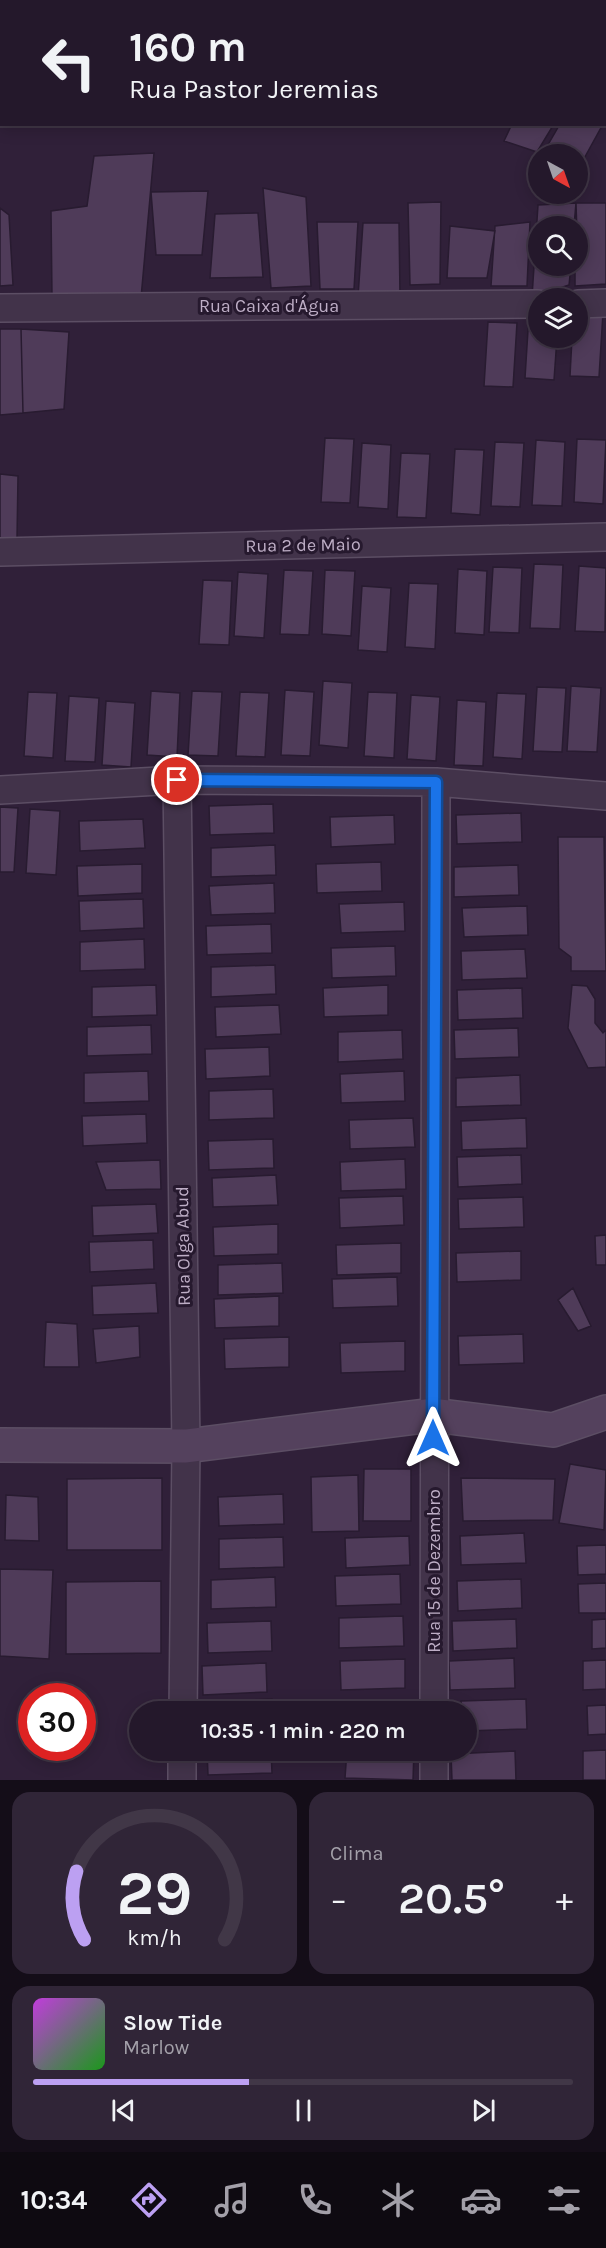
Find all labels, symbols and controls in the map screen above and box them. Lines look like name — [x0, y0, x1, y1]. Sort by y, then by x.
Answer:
text: 160 m — [129, 22, 247, 72]
icon: left — [30, 24, 108, 102]
text: Rua Pastor Jeremias — [129, 73, 379, 105]
north arrow — [528, 144, 588, 204]
map controls — [528, 144, 588, 348]
button: search — [528, 216, 588, 276]
button: layers — [528, 288, 588, 348]
street label: Rua Caixa d'Água — [199, 294, 339, 317]
street label: Rua 2 de Maio — [245, 533, 361, 557]
pin — [151, 754, 202, 805]
icon: arrive — [160, 763, 193, 796]
street label: Rua Olga Abud — [171, 1186, 195, 1306]
position arrow — [401, 1406, 465, 1470]
street label: Rua 15 de Dezembro — [423, 1489, 445, 1653]
speed limit sign: 30 — [18, 1683, 96, 1761]
text: 10:35 · 1 min · 220 m — [200, 1718, 406, 1744]
text: Clima — [330, 1842, 384, 1865]
text: 29 — [117, 1857, 192, 1930]
text: 20.5° — [398, 1872, 505, 1924]
text: − — [330, 1880, 347, 1918]
text: + — [556, 1880, 573, 1918]
text: km/h — [127, 1925, 182, 1950]
text: Slow Tide — [123, 2010, 223, 2036]
text: Marlow — [123, 2036, 189, 2059]
icon: previous — [107, 2094, 140, 2127]
icon: pause — [287, 2094, 320, 2127]
icon: next — [467, 2094, 500, 2127]
icon: directions — [128, 2179, 170, 2221]
icon: music — [211, 2179, 253, 2221]
icon: phone — [294, 2179, 336, 2221]
icon: climate — [377, 2179, 419, 2221]
icon: car — [460, 2179, 502, 2221]
icon: filters — [543, 2179, 585, 2221]
text: 10:34 — [21, 2184, 87, 2216]

